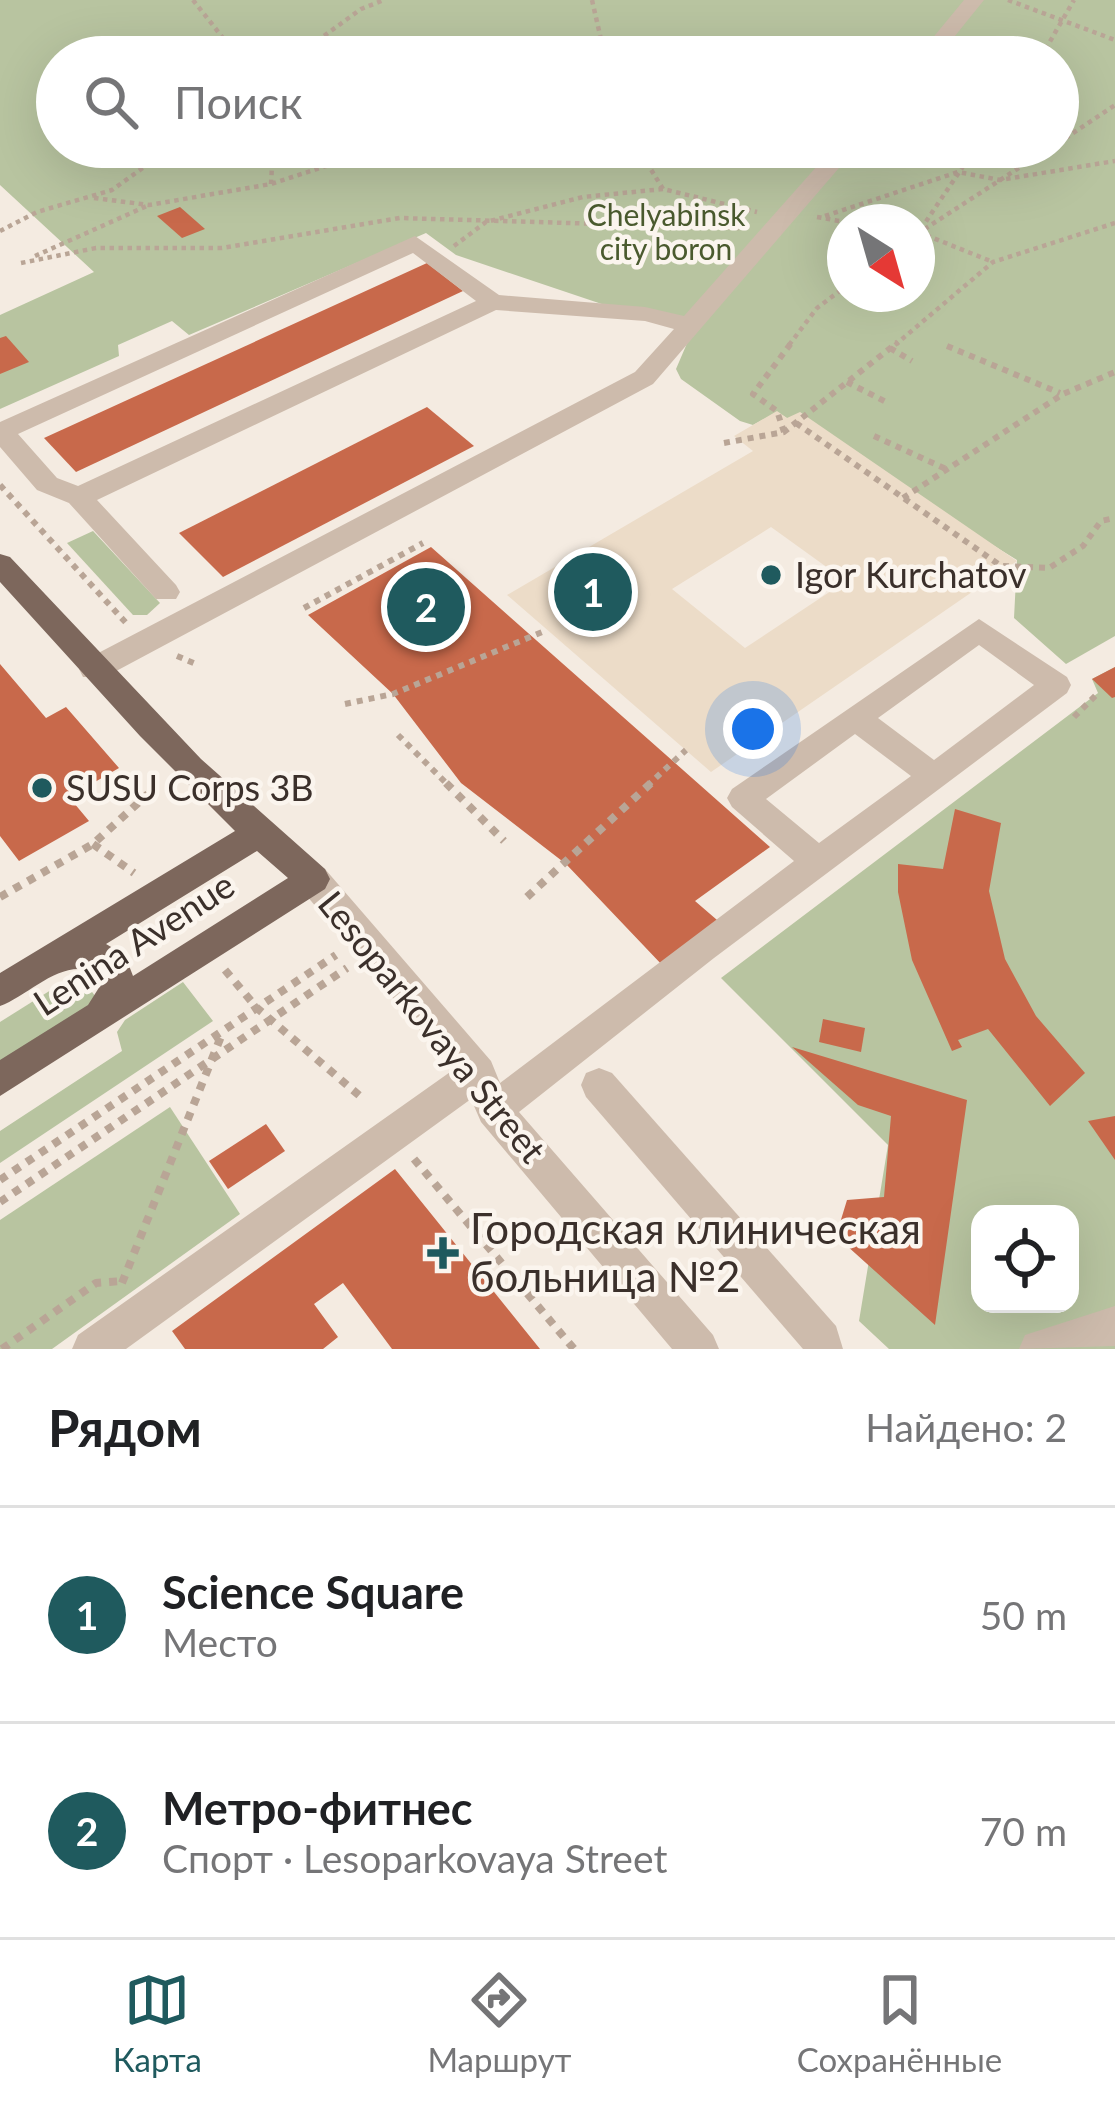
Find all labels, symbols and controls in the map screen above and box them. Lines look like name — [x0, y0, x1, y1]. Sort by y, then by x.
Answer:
search box — [36, 36, 1079, 168]
icon: search — [78, 69, 144, 135]
text: Поиск — [174, 75, 303, 129]
park label: Chelyabinsk city boron — [587, 196, 746, 266]
north arrow — [827, 204, 935, 312]
pin: 1 — [554, 547, 632, 637]
place label: Igor Kurchatov — [795, 552, 1027, 596]
pin: 2 — [387, 562, 465, 652]
marker: Igor Kurchatov — [758, 562, 784, 588]
your location — [723, 699, 783, 759]
place label: SUSU Corps 3B — [66, 765, 314, 809]
marker: SUSU Corps 3B — [29, 775, 55, 801]
street label: Lenina Avenue — [25, 862, 242, 1024]
street label: Lesoparkovaya Street — [310, 882, 556, 1171]
place label: Городская клиническая больница №2 — [470, 1203, 921, 1301]
map controls — [971, 1205, 1079, 1313]
button: locate — [971, 1205, 1079, 1313]
marker: Городская клиническая больница №2 — [427, 1237, 459, 1269]
text: Рядом — [48, 1397, 202, 1458]
text: Найдено: 2 — [865, 1404, 1067, 1450]
text: Science Square — [162, 1565, 464, 1619]
text: 1 — [76, 1592, 98, 1638]
text: 50 m — [980, 1592, 1067, 1638]
text: Место — [162, 1619, 278, 1665]
text: Метро-фитнес — [162, 1781, 473, 1835]
text: 2 — [76, 1808, 98, 1854]
text: 70 m — [980, 1808, 1067, 1854]
text: Спорт · Lesoparkovaya Street — [162, 1835, 667, 1881]
tab: Карта — [113, 1967, 202, 2079]
tab: Маршрут — [427, 1967, 571, 2079]
tab: Сохранённые — [797, 1967, 1002, 2079]

